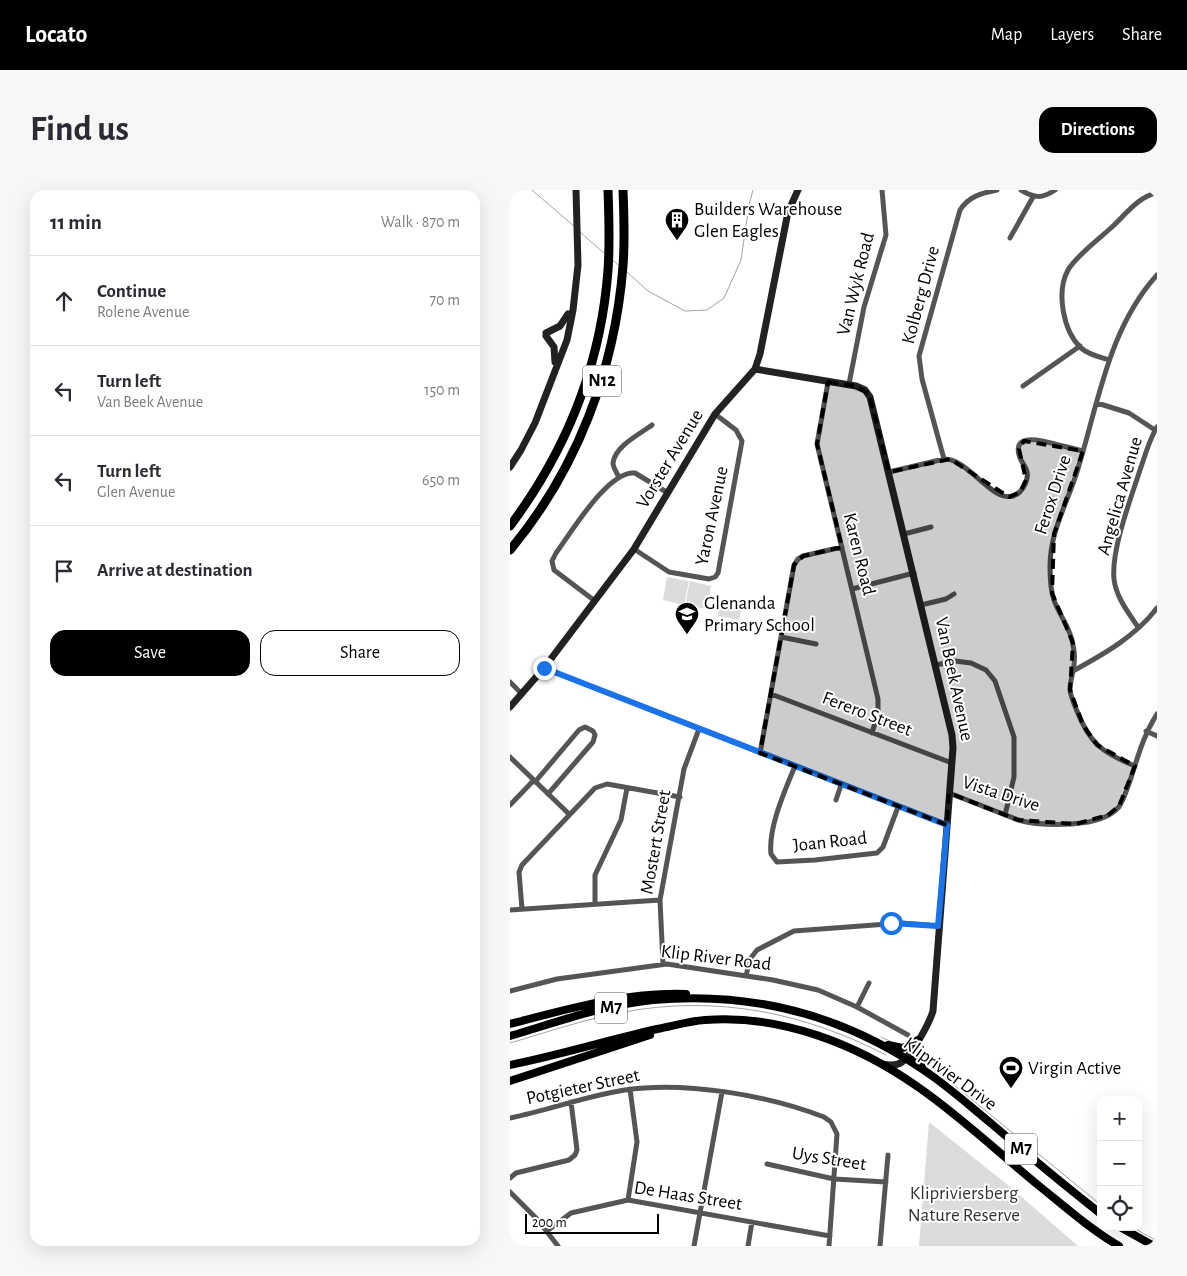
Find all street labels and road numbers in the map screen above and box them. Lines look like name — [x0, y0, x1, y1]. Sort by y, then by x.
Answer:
street label: Van Wyk Road — [834, 230, 878, 337]
street label: Kolberg Drive — [899, 244, 943, 346]
road number: N12 — [583, 366, 621, 397]
street label: Vorster Avenue — [633, 406, 707, 512]
street label: Angelica Avenue — [1094, 435, 1146, 557]
street label: Ferox Drive — [1031, 453, 1075, 537]
street label: Yaron Avenue — [692, 465, 732, 567]
street label: Karen Road — [840, 511, 878, 597]
street label: Van Beek Avenue — [932, 615, 976, 743]
street label: Ferero Street — [819, 688, 915, 740]
street label: Vista Drive — [960, 773, 1042, 815]
street label: Mostert Street — [637, 788, 675, 896]
street label: Joan Road — [792, 829, 868, 855]
street label: Klip River Road — [660, 942, 772, 974]
road number: M7 — [595, 992, 627, 1024]
street label: Kliprivier Drive — [900, 1034, 1000, 1114]
street label: Potgieter Street — [525, 1066, 641, 1108]
road number: M7 — [1005, 1134, 1037, 1164]
street label: Uys Street — [791, 1144, 867, 1174]
street label: De Haas Street — [633, 1178, 743, 1214]

